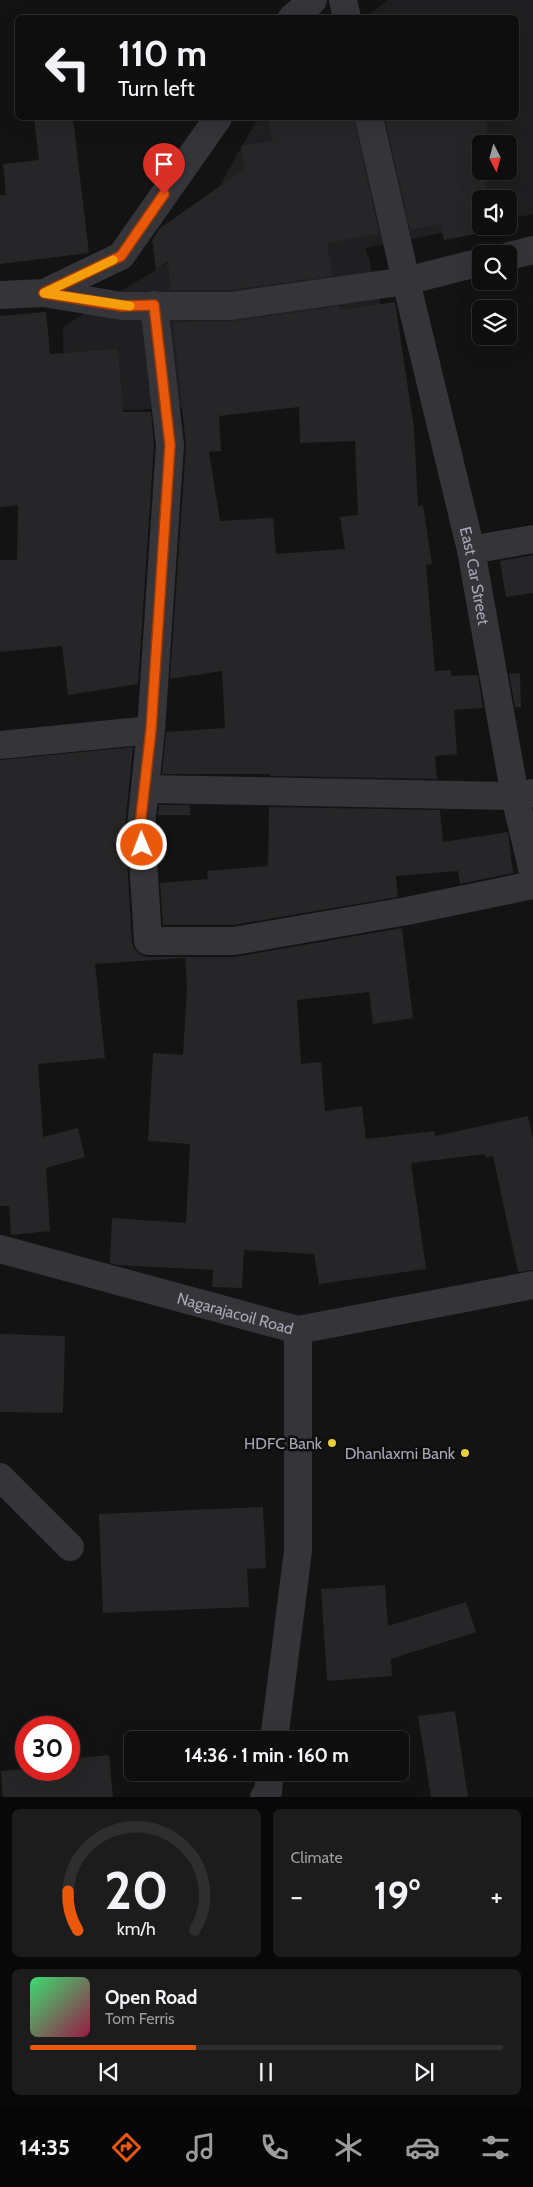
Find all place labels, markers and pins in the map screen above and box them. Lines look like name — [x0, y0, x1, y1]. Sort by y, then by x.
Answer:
pin — [143, 143, 185, 194]
place label: HDFC Bank — [244, 1434, 323, 1453]
marker: HDFC Bank — [326, 1437, 338, 1449]
place label: Dhanlaxmi Bank — [345, 1444, 456, 1463]
marker: Dhanlaxmi Bank — [459, 1447, 471, 1459]

